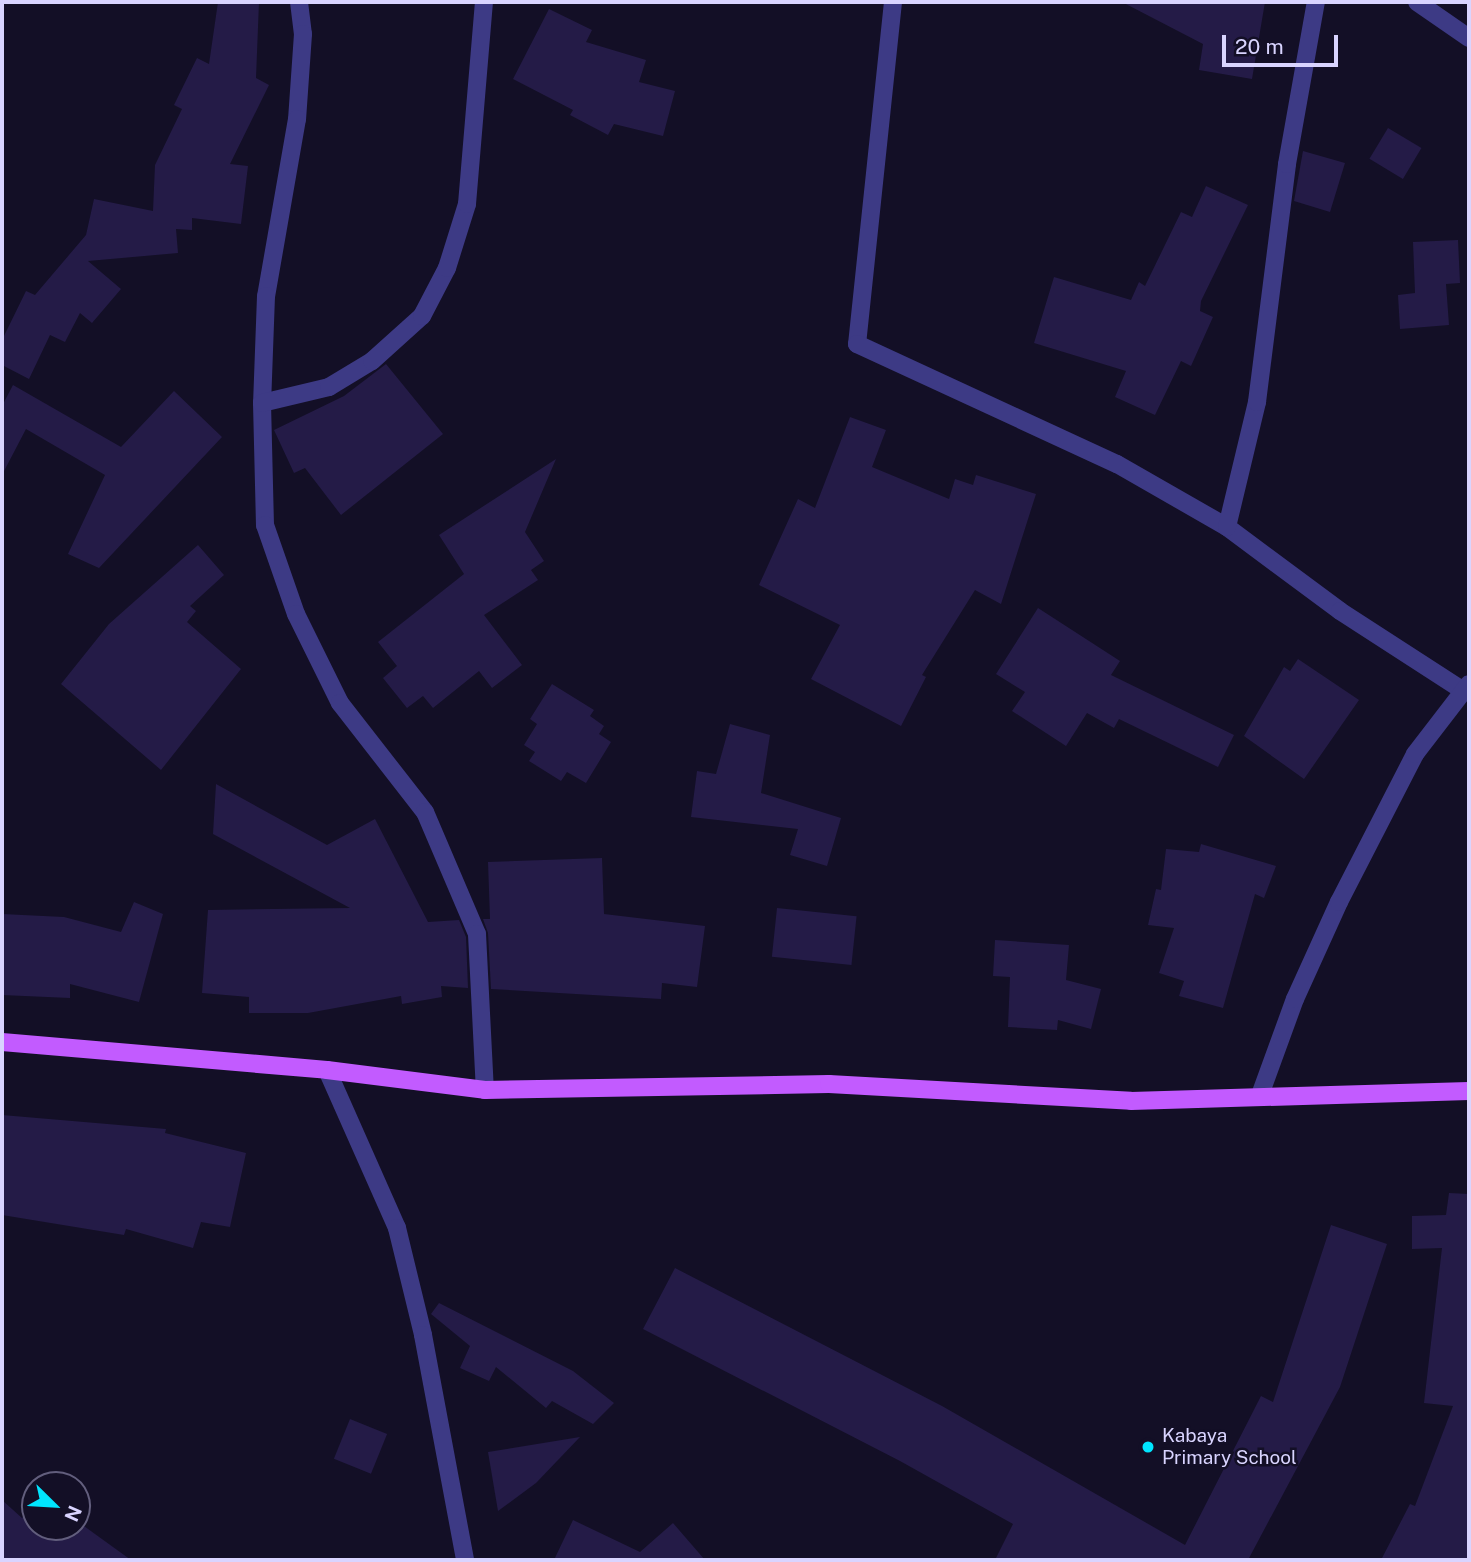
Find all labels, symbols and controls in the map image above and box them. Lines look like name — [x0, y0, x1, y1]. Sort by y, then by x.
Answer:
scale bar — [1226, 21, 1342, 65]
text: 20 m — [1235, 34, 1284, 59]
place label: Kabaya Primary School — [1162, 1425, 1297, 1469]
marker: Kabaya Primary School — [1140, 1439, 1156, 1455]
north arrow — [21, 1471, 91, 1541]
text: N — [60, 1502, 86, 1525]

